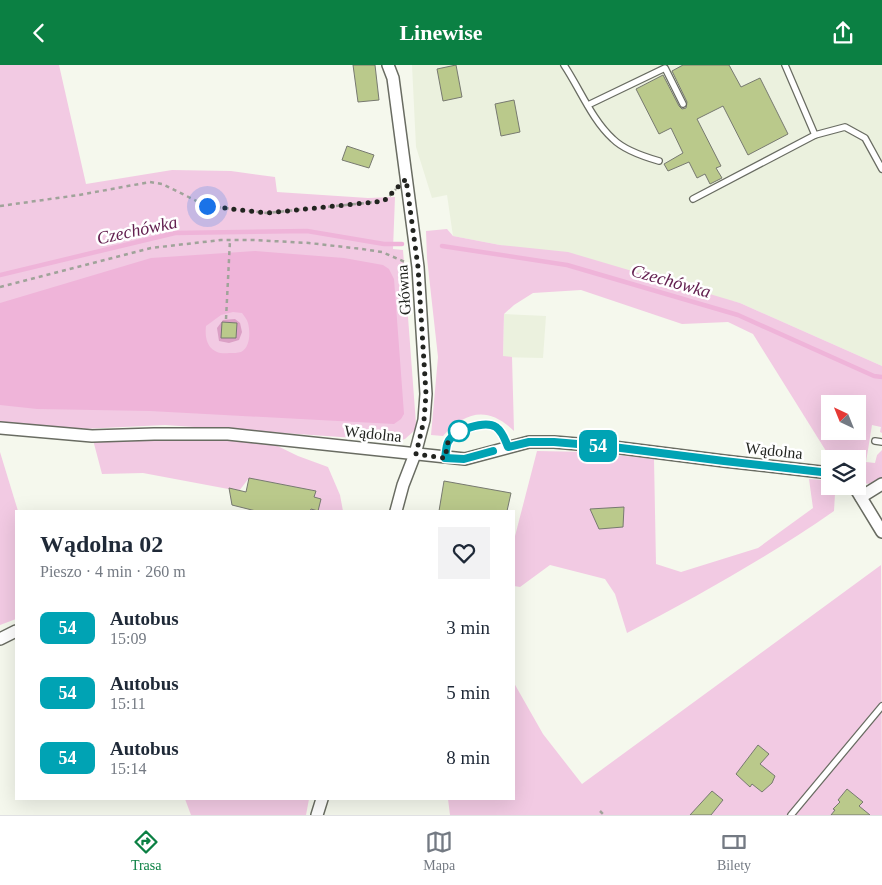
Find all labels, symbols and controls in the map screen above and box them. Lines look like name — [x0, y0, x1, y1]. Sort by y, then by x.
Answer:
icon: back — [25, 19, 53, 47]
icon: share — [829, 19, 857, 47]
text: Linewise — [399, 20, 483, 45]
your location — [195, 194, 220, 219]
water label: Czechówka — [95, 212, 179, 248]
water label: Czechówka — [629, 260, 713, 302]
street label: Główna — [393, 264, 414, 316]
north arrow — [821, 395, 866, 440]
map controls — [821, 395, 866, 495]
unlabelled marker — [448, 420, 470, 442]
street label: Wądolna — [343, 422, 403, 446]
line badge: 54 — [576, 430, 620, 462]
text: 54 — [589, 436, 607, 456]
street label: Wądolna — [744, 439, 804, 463]
button: layers — [821, 450, 866, 495]
button: heart — [438, 527, 490, 579]
text: Wądolna 02 — [40, 531, 163, 557]
text: Pieszo · 4 min · 260 m — [40, 563, 186, 580]
text: Autobus — [110, 608, 179, 629]
text: 3 min — [446, 617, 490, 638]
text: 54 — [59, 618, 77, 638]
text: 15:09 — [110, 630, 146, 647]
text: Autobus — [110, 673, 179, 694]
text: 5 min — [446, 682, 490, 703]
text: 54 — [59, 683, 77, 703]
text: 15:11 — [110, 695, 146, 712]
text: Autobus — [110, 738, 179, 759]
text: 8 min — [446, 747, 490, 768]
text: 54 — [59, 748, 77, 768]
text: 15:14 — [110, 760, 146, 777]
tab: Trasa — [131, 828, 161, 874]
tab: Mapa — [423, 828, 455, 874]
tab: Bilety — [717, 828, 751, 874]

